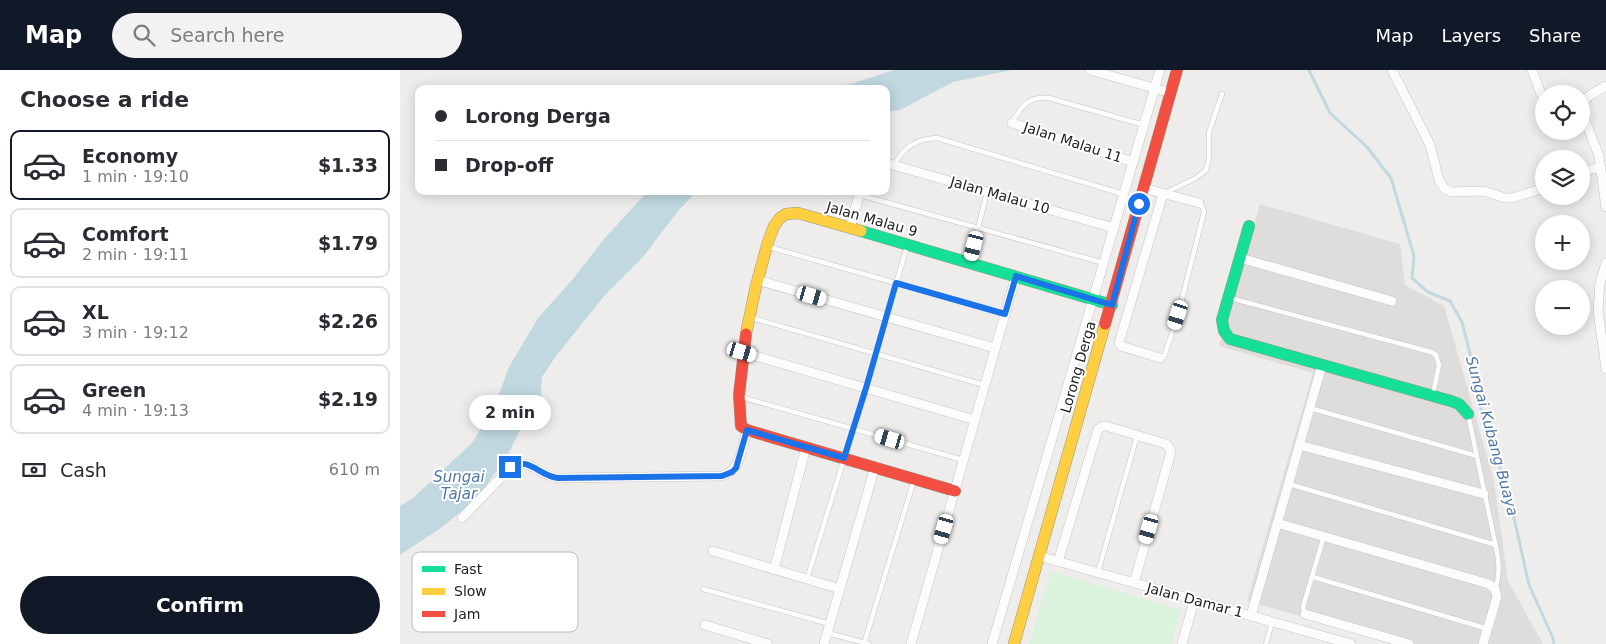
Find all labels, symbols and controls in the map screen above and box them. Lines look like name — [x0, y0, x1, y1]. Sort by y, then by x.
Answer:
search box — [112, 13, 462, 58]
text: Map — [25, 21, 82, 49]
icon: search — [130, 21, 158, 49]
text: Search here — [170, 24, 284, 46]
text: Map — [1375, 25, 1413, 46]
text: Layers — [1441, 25, 1501, 46]
text: Share — [1529, 25, 1581, 46]
map controls — [1535, 85, 1590, 335]
button: locate — [1535, 85, 1590, 140]
text: Choose a ride — [20, 87, 189, 112]
text: Lorong Derga — [465, 105, 611, 127]
street label: Jalan Malau 11 — [1021, 118, 1124, 165]
icon: car — [22, 143, 67, 188]
text: Economy — [82, 145, 178, 167]
button: layers — [1535, 150, 1590, 205]
text: $1.33 — [318, 154, 378, 176]
text: Drop-off — [465, 154, 553, 176]
text: 1 min · 19:10 — [82, 167, 189, 186]
street label: Jalan Malau 10 — [947, 173, 1052, 217]
route start — [1128, 193, 1150, 215]
street label: Jalan Malau 9 — [824, 198, 919, 240]
button: + — [1535, 215, 1590, 270]
icon: car — [22, 221, 67, 266]
text: Comfort — [82, 223, 169, 245]
car — [963, 230, 984, 262]
text: $1.79 — [318, 232, 378, 254]
text: 2 min · 19:11 — [82, 245, 189, 264]
button: − — [1535, 280, 1590, 335]
car — [795, 285, 828, 307]
car — [1166, 298, 1189, 332]
icon: car — [22, 299, 67, 344]
text: XL — [82, 301, 109, 323]
text: $2.26 — [318, 310, 378, 332]
street label: Lorong Derga — [1057, 319, 1099, 415]
text: 3 min · 19:12 — [82, 323, 189, 342]
car — [725, 340, 758, 364]
water label: Sungai Kubang Buaya — [1462, 354, 1522, 518]
icon: car — [22, 377, 67, 422]
text: Green — [82, 379, 146, 401]
text: $2.19 — [318, 388, 378, 410]
callout: 2 min — [469, 394, 551, 430]
text: 4 min · 19:13 — [82, 401, 189, 420]
text: 2 min — [485, 403, 535, 422]
car — [873, 428, 906, 450]
icon: cash — [20, 456, 48, 484]
route end — [499, 456, 521, 478]
text: Cash — [60, 459, 107, 481]
text: 610 m — [329, 460, 380, 479]
water label: Sungai Tajar — [433, 468, 486, 503]
car — [932, 513, 955, 545]
car — [1137, 513, 1160, 545]
legend — [412, 552, 578, 632]
text: Fast — [454, 561, 483, 577]
button: Confirm — [20, 576, 380, 634]
street label: Jalan Damar 1 — [1144, 579, 1245, 621]
text: Slow — [454, 583, 487, 599]
text: Jam — [453, 606, 480, 622]

